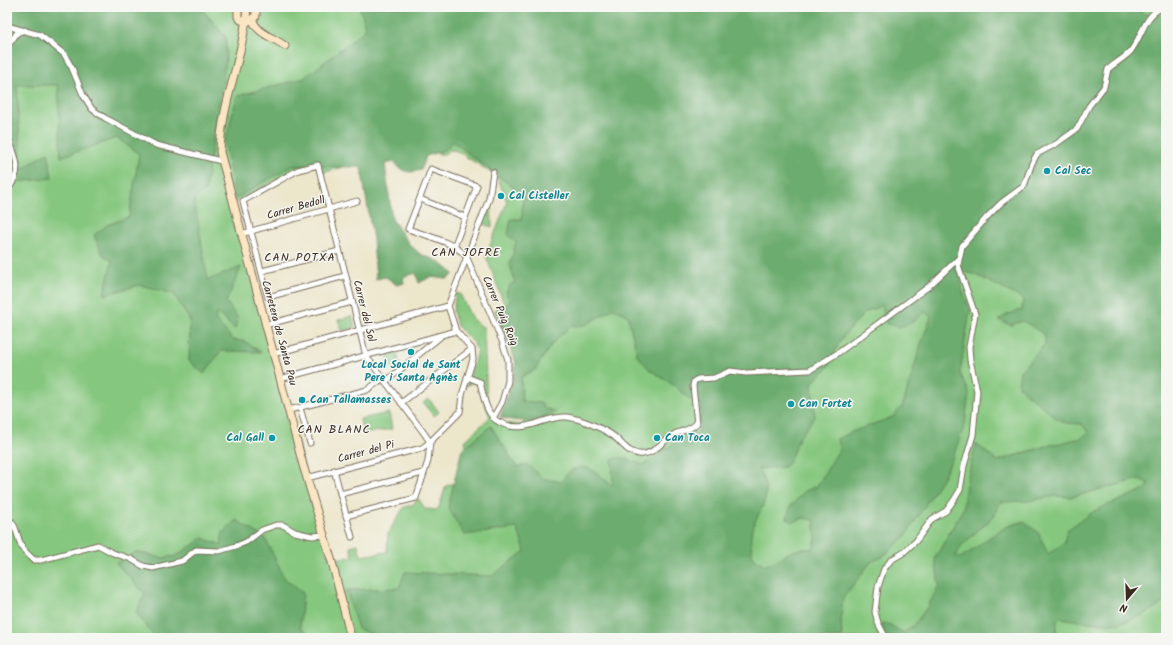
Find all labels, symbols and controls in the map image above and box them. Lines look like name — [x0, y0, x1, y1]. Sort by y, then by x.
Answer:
place label: Cal Sec — [1055, 162, 1091, 180]
marker: Cal Sec — [1042, 166, 1052, 176]
place label: Cal Cisteller — [509, 187, 570, 205]
street label: Carrer Bedoll — [265, 191, 328, 225]
marker: Cal Cisteller — [496, 191, 506, 201]
district label: CAN JOFRE — [431, 243, 501, 262]
district label: CAN POTXA — [264, 248, 336, 267]
street label: Carrer Puig Roig — [477, 273, 523, 349]
street label: Carretera de Santa Pau — [256, 278, 302, 388]
street label: Carrer del Sol — [348, 278, 380, 344]
marker: Local Social de Sant Pere i Santa Agnès — [406, 347, 416, 357]
place label: Local Social de Sant Pere i Santa Agnès — [361, 356, 462, 387]
place label: Can Tallamasses — [310, 391, 392, 409]
marker: Can Tallamasses — [297, 395, 307, 405]
place label: Can Fortet — [799, 395, 853, 413]
marker: Can Fortet — [786, 399, 796, 409]
district label: CAN BLANC — [297, 420, 371, 439]
place label: Cal Gall — [226, 429, 264, 447]
place label: Can Toca — [665, 429, 710, 447]
marker: Cal Gall — [267, 433, 277, 443]
marker: Can Toca — [652, 433, 662, 443]
street label: Carrer del Pi — [336, 436, 397, 468]
north arrow — [1107, 579, 1147, 619]
text: N — [1118, 598, 1130, 617]

